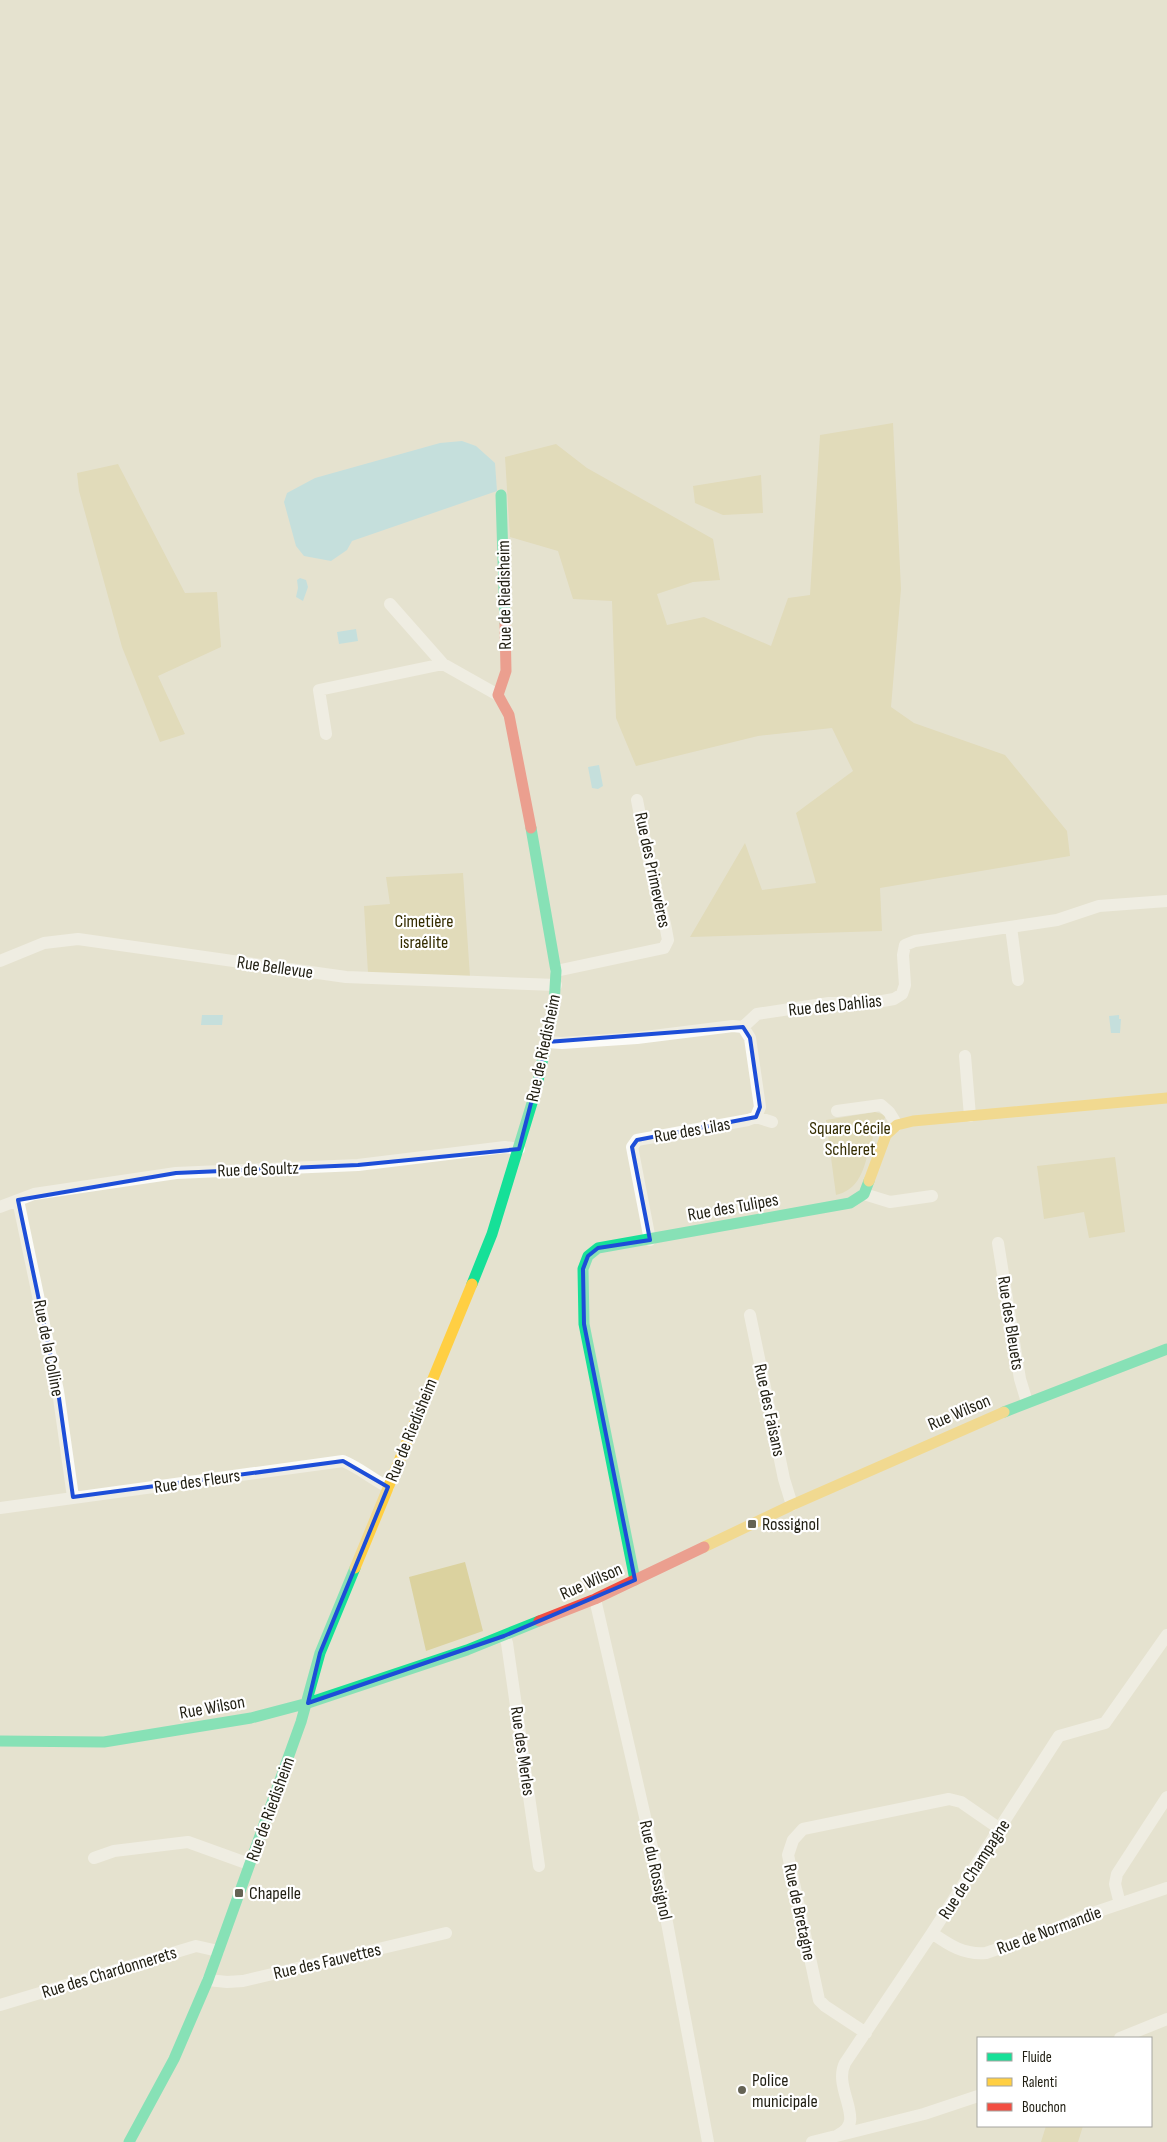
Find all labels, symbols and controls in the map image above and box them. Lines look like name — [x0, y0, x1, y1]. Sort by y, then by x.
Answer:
street label: Rue de Riedisheim — [493, 540, 516, 650]
street label: Rue des Primevères — [630, 810, 675, 930]
park label: Cimetière israélite — [394, 911, 454, 953]
street label: Rue Bellevue — [235, 952, 314, 983]
street label: Rue des Dahlias — [787, 990, 883, 1021]
street label: Rue de Riedisheim — [522, 992, 565, 1104]
street label: Rue des Lilas — [652, 1113, 732, 1147]
park label: Square Cécile Schleret — [809, 1118, 891, 1160]
street label: Rue de Soultz — [217, 1158, 300, 1181]
street label: Rue des Tulipes — [686, 1189, 780, 1226]
street label: Rue des Bleuets — [993, 1274, 1028, 1372]
street label: Rue de la Colline — [29, 1298, 68, 1398]
street label: Rue des Faisans — [749, 1362, 790, 1458]
street label: Rue de Riedisheim — [381, 1375, 442, 1485]
street label: Rue Wilson — [925, 1390, 994, 1435]
street label: Rue des Fleurs — [153, 1465, 241, 1498]
place label: Rossignol — [762, 1514, 819, 1535]
marker: Rossignol — [746, 1518, 758, 1530]
street label: Rue Wilson — [557, 1558, 626, 1604]
street label: Rue Wilson — [178, 1691, 246, 1724]
street label: Rue des Merles — [506, 1705, 539, 1797]
street label: Rue de Riedisheim — [242, 1754, 299, 1864]
street label: Rue de Champagne — [934, 1815, 1015, 1923]
street label: Rue du Rossignol — [635, 1818, 676, 1922]
street label: Rue de Bretagne — [779, 1862, 820, 1962]
place label: Chapelle — [249, 1883, 301, 1904]
marker: Chapelle — [233, 1887, 245, 1899]
street label: Rue de Normandie — [994, 1902, 1104, 1959]
street label: Rue des Fauvettes — [271, 1939, 383, 1984]
street label: Rue des Chardonnerets — [39, 1942, 179, 2003]
legend — [977, 2037, 1152, 2127]
text: Fluide — [1022, 2048, 1052, 2067]
place label: Police municipale — [752, 2070, 818, 2112]
text: Ralenti — [1022, 2073, 1057, 2092]
marker: Police municipale — [736, 2084, 748, 2096]
text: Bouchon — [1022, 2098, 1066, 2117]

